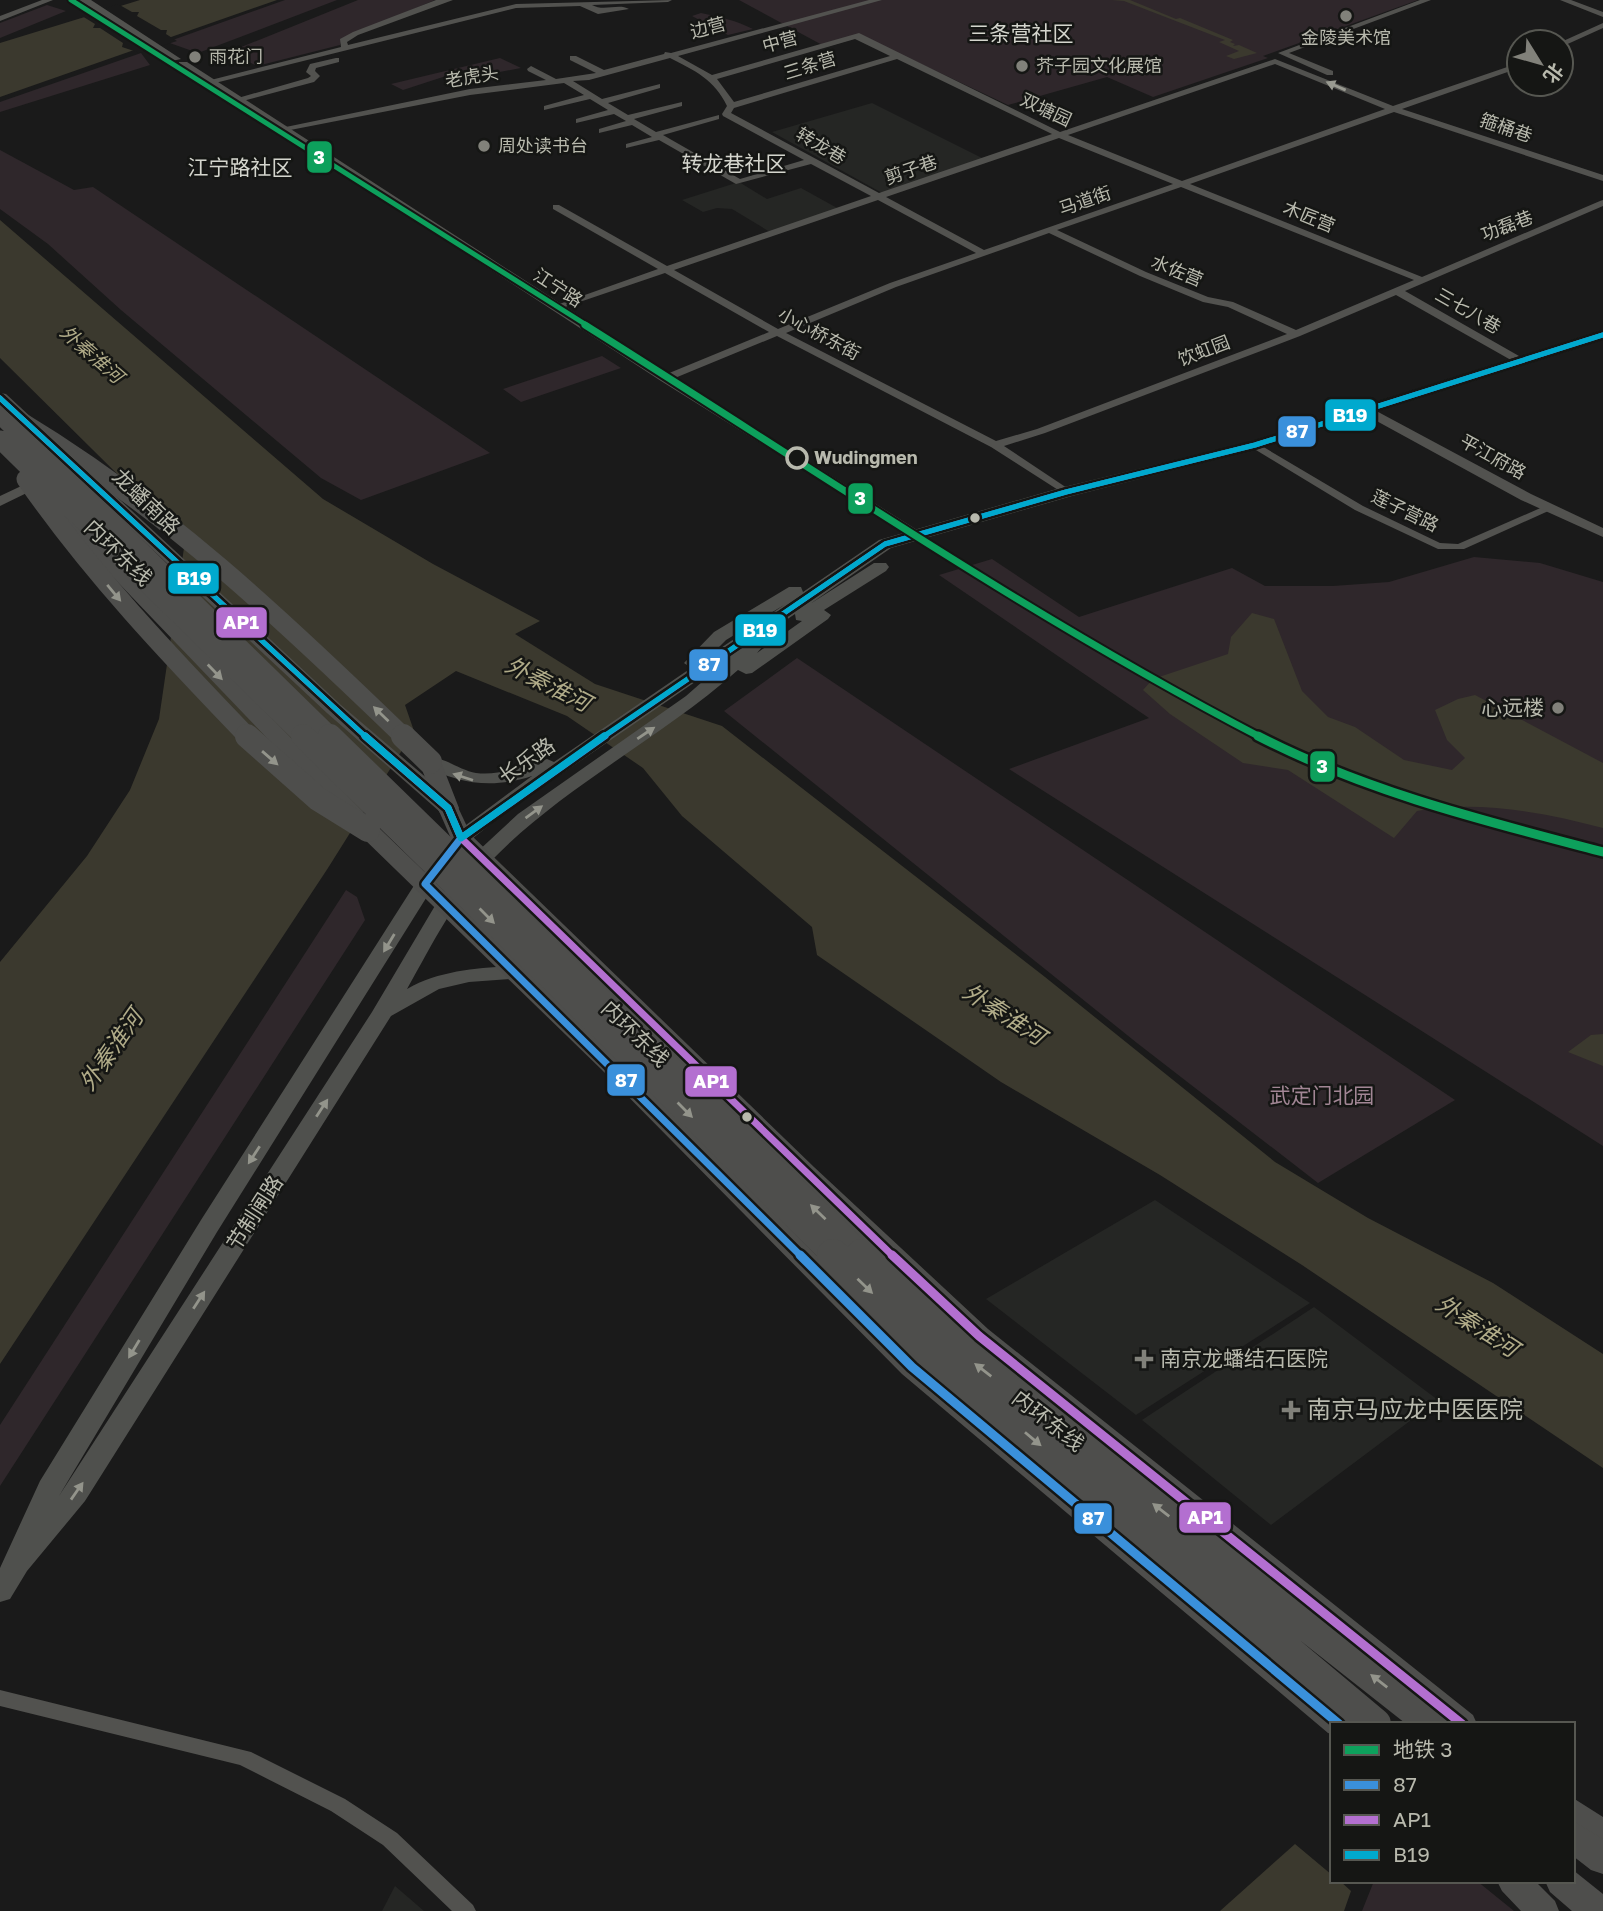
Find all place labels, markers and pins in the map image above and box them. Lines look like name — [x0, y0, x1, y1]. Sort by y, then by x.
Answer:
marker: 金陵美术馆 — [1338, 8, 1354, 24]
place label: 金陵美术馆 — [1301, 26, 1391, 48]
place label: 雨花门 — [209, 45, 263, 67]
marker: 雨花门 — [187, 49, 203, 65]
place label: 芥子园文化展馆 — [1036, 54, 1162, 76]
marker: 芥子园文化展馆 — [1014, 58, 1030, 74]
place label: 周处读书台 — [498, 134, 588, 156]
marker: 周处读书台 — [476, 138, 492, 154]
place label: Wudingmen — [814, 446, 918, 468]
marker: Wudingmen — [786, 447, 808, 469]
unlabelled marker — [968, 511, 982, 525]
place label: 心远楼 — [1481, 694, 1544, 720]
marker: 心远楼 — [1550, 700, 1566, 716]
unlabelled marker — [740, 1110, 754, 1124]
place label: 南京龙蟠结石医院 — [1160, 1345, 1328, 1371]
marker: 南京龙蟠结石医院 — [1134, 1349, 1154, 1369]
place label: 南京马应龙中医医院 — [1307, 1394, 1523, 1423]
marker: 南京马应龙中医医院 — [1281, 1400, 1301, 1420]

